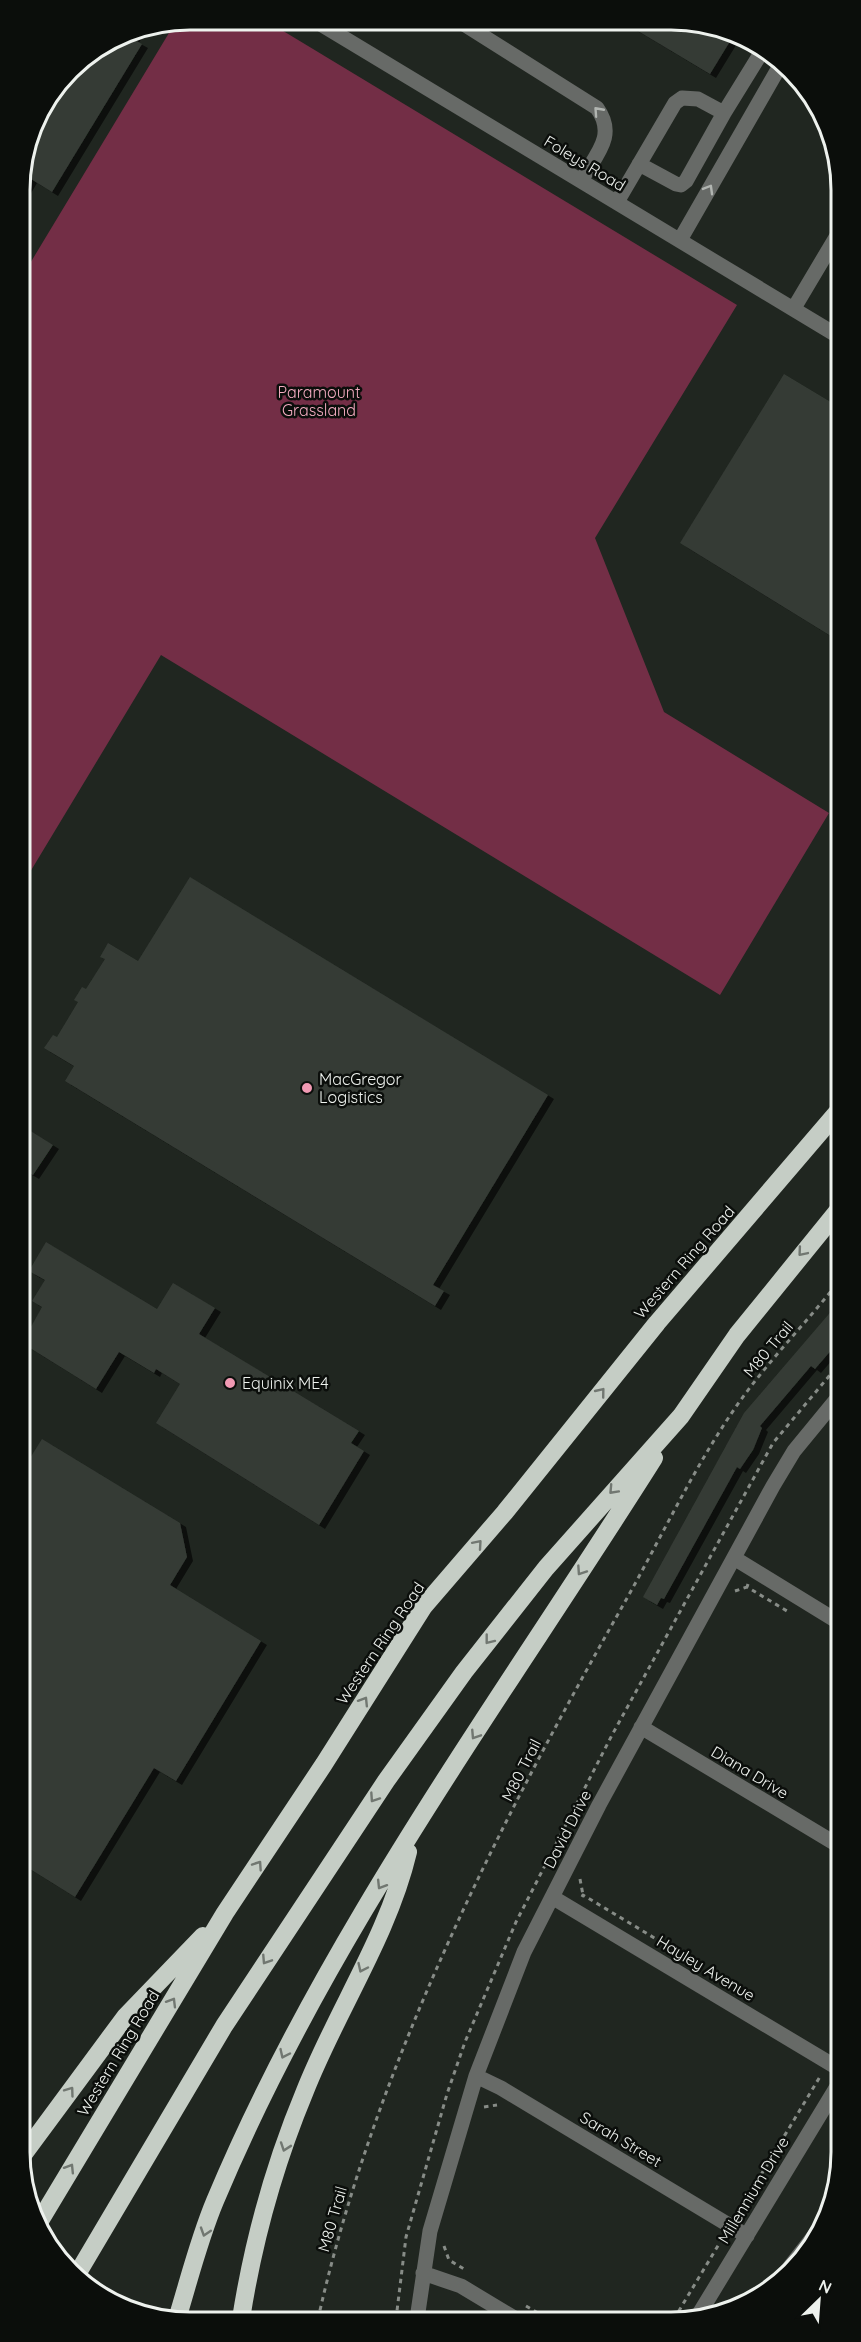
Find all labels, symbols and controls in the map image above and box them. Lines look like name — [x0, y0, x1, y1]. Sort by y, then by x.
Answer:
one-way arrow — [594, 108, 605, 118]
street label: Foleys Road — [541, 131, 629, 195]
one-way arrow — [702, 185, 713, 195]
park label: Paramount Grassland — [278, 382, 360, 420]
place label: MacGregor Logistics — [319, 1069, 402, 1107]
marker: MacGregor Logistics — [300, 1081, 314, 1095]
street label: Western Ring Road — [629, 1201, 739, 1323]
one-way arrow — [798, 1245, 809, 1256]
street label: M80 Trail — [739, 1317, 797, 1381]
place label: Equinix ME4 — [242, 1373, 329, 1393]
marker: Equinix ME4 — [223, 1376, 237, 1390]
one-way arrow — [594, 1388, 605, 1399]
one-way arrow — [609, 1483, 620, 1493]
one-way arrow — [471, 1540, 482, 1550]
one-way arrow — [577, 1564, 588, 1575]
street label: Western Ring Road — [332, 1578, 428, 1708]
one-way arrow — [486, 1634, 497, 1645]
one-way arrow — [357, 1697, 368, 1708]
one-way arrow — [471, 1729, 483, 1739]
street label: M80 Trail — [497, 1736, 545, 1804]
street label: Diana Drive — [708, 1741, 792, 1803]
street label: David Drive — [539, 1786, 595, 1872]
one-way arrow — [370, 1791, 381, 1802]
one-way arrow — [250, 1860, 261, 1871]
one-way arrow — [377, 1879, 389, 1889]
street label: Hayley Avenue — [653, 1931, 759, 2005]
one-way arrow — [262, 1954, 274, 1964]
one-way arrow — [357, 1962, 369, 1973]
street label: Western Ring Road — [73, 1986, 163, 2120]
one-way arrow — [165, 1998, 177, 2008]
one-way arrow — [279, 2047, 291, 2058]
one-way arrow — [63, 2087, 74, 2098]
street label: Sarah Street — [577, 2107, 665, 2171]
street label: Millennium Drive — [713, 2133, 793, 2247]
one-way arrow — [280, 2141, 293, 2152]
one-way arrow — [62, 2164, 74, 2174]
street label: M80 Trail — [313, 2184, 351, 2254]
one-way arrow — [200, 2226, 212, 2237]
north arrow — [789, 2270, 849, 2330]
text: N — [816, 2275, 835, 2298]

